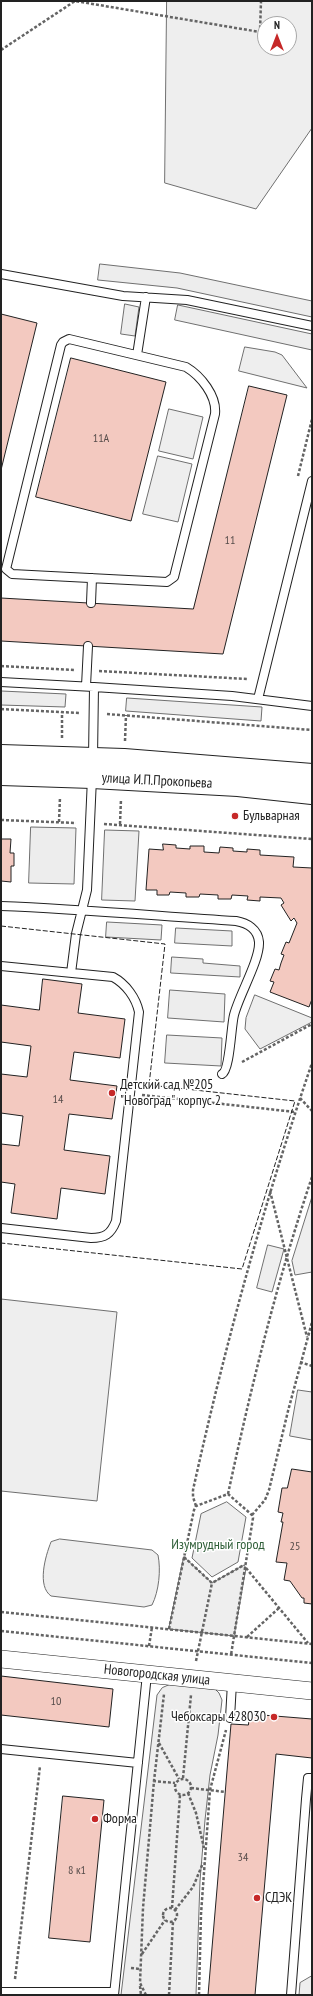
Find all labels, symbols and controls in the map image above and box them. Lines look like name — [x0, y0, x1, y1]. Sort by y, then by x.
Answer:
north arrow — [257, 16, 297, 56]
text: N — [274, 18, 280, 32]
house number: 11А — [93, 432, 109, 446]
house number: 11 — [225, 534, 235, 548]
street label: улица И.П.Прокопьева — [101, 770, 213, 792]
place label: Бульварная — [243, 808, 300, 824]
marker: Бульварная — [230, 811, 240, 821]
place label: Детский сад №205 "Новоград" корпус 2 — [120, 1077, 221, 1110]
marker: Детский сад №205 "Новоград" корпус 2 — [107, 1088, 117, 1098]
house number: 14 — [53, 1093, 63, 1107]
park label: Изумрудный город — [171, 1537, 265, 1553]
house number: 25 — [290, 1540, 300, 1554]
street label: Новогородская улица — [103, 1661, 211, 1689]
house number: 10 — [51, 1695, 61, 1709]
place label: Чебоксары 428030 — [171, 1709, 266, 1725]
marker: Чебоксары 428030 — [269, 1712, 279, 1722]
place label: Форма — [103, 1811, 137, 1827]
marker: Форма — [90, 1814, 100, 1824]
house number: 34 — [238, 1851, 248, 1865]
house number: 8 к1 — [68, 1864, 86, 1878]
place label: СДЭК — [265, 1890, 292, 1906]
marker: СДЭК — [252, 1893, 262, 1903]

